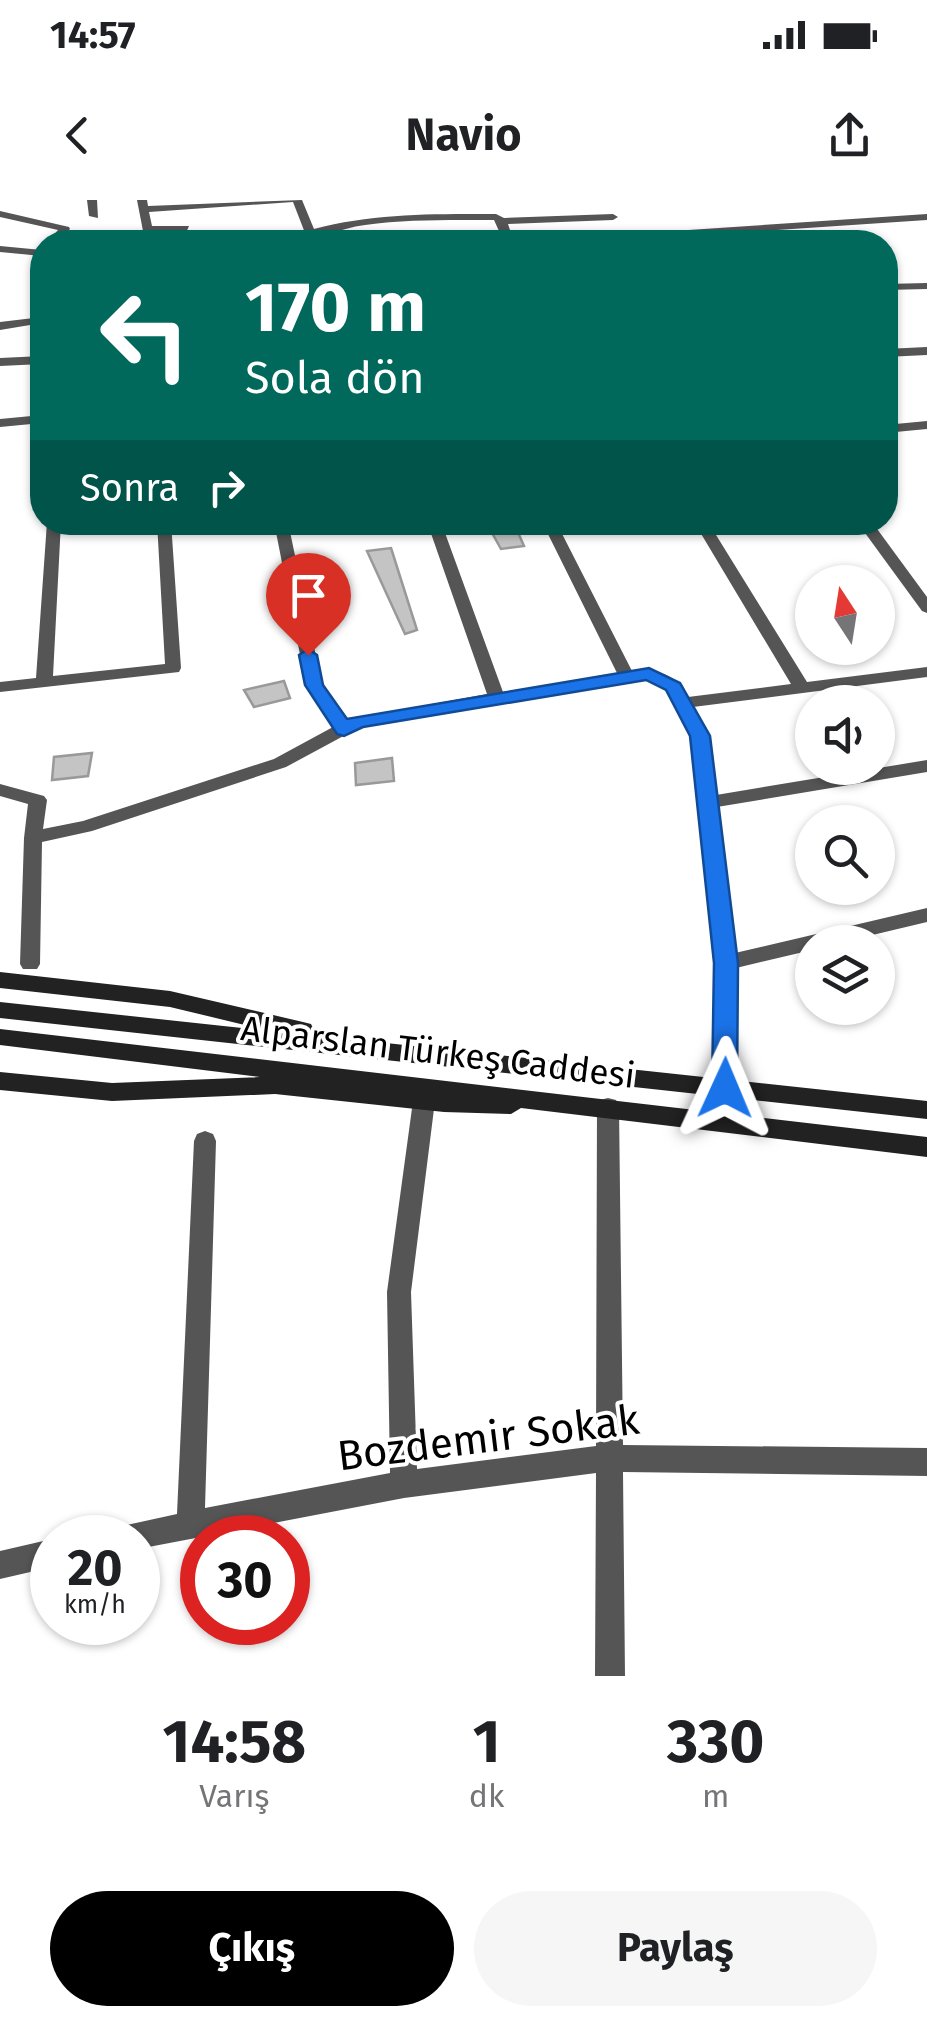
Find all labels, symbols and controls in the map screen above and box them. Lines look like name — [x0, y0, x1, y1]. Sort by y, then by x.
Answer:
text: 14:57 — [50, 12, 136, 58]
icon: back — [50, 108, 105, 163]
text: Navio — [406, 108, 521, 162]
icon: share — [822, 108, 877, 163]
text: 170 m — [245, 266, 426, 350]
icon: left — [80, 270, 210, 400]
text: Sola dön — [245, 351, 425, 405]
icon: right — [199, 460, 254, 515]
text: Sonra — [80, 465, 179, 511]
pin — [266, 553, 351, 656]
north arrow — [795, 565, 895, 665]
map controls — [795, 565, 895, 1025]
icon: arrive — [281, 568, 336, 623]
button: sound — [795, 685, 895, 785]
button: search — [795, 805, 895, 905]
button: layers — [795, 925, 895, 1025]
street label: Alparslan Türkeş Caddesi — [239, 1007, 637, 1097]
position arrow — [673, 1036, 777, 1140]
street label: Bozdemir Sokak — [334, 1395, 642, 1481]
speed limit sign: 30 — [180, 1515, 310, 1645]
text: 20 — [67, 1538, 123, 1598]
text: km/h — [64, 1590, 126, 1620]
text: 14:58 — [163, 1706, 306, 1778]
text: 1 — [473, 1706, 500, 1778]
text: 330 — [667, 1706, 764, 1778]
text: Varış — [199, 1777, 270, 1815]
text: dk — [469, 1777, 504, 1815]
text: m — [702, 1777, 729, 1815]
button: Çıkış — [50, 1891, 454, 2006]
button: Paylaş — [474, 1891, 877, 2006]

